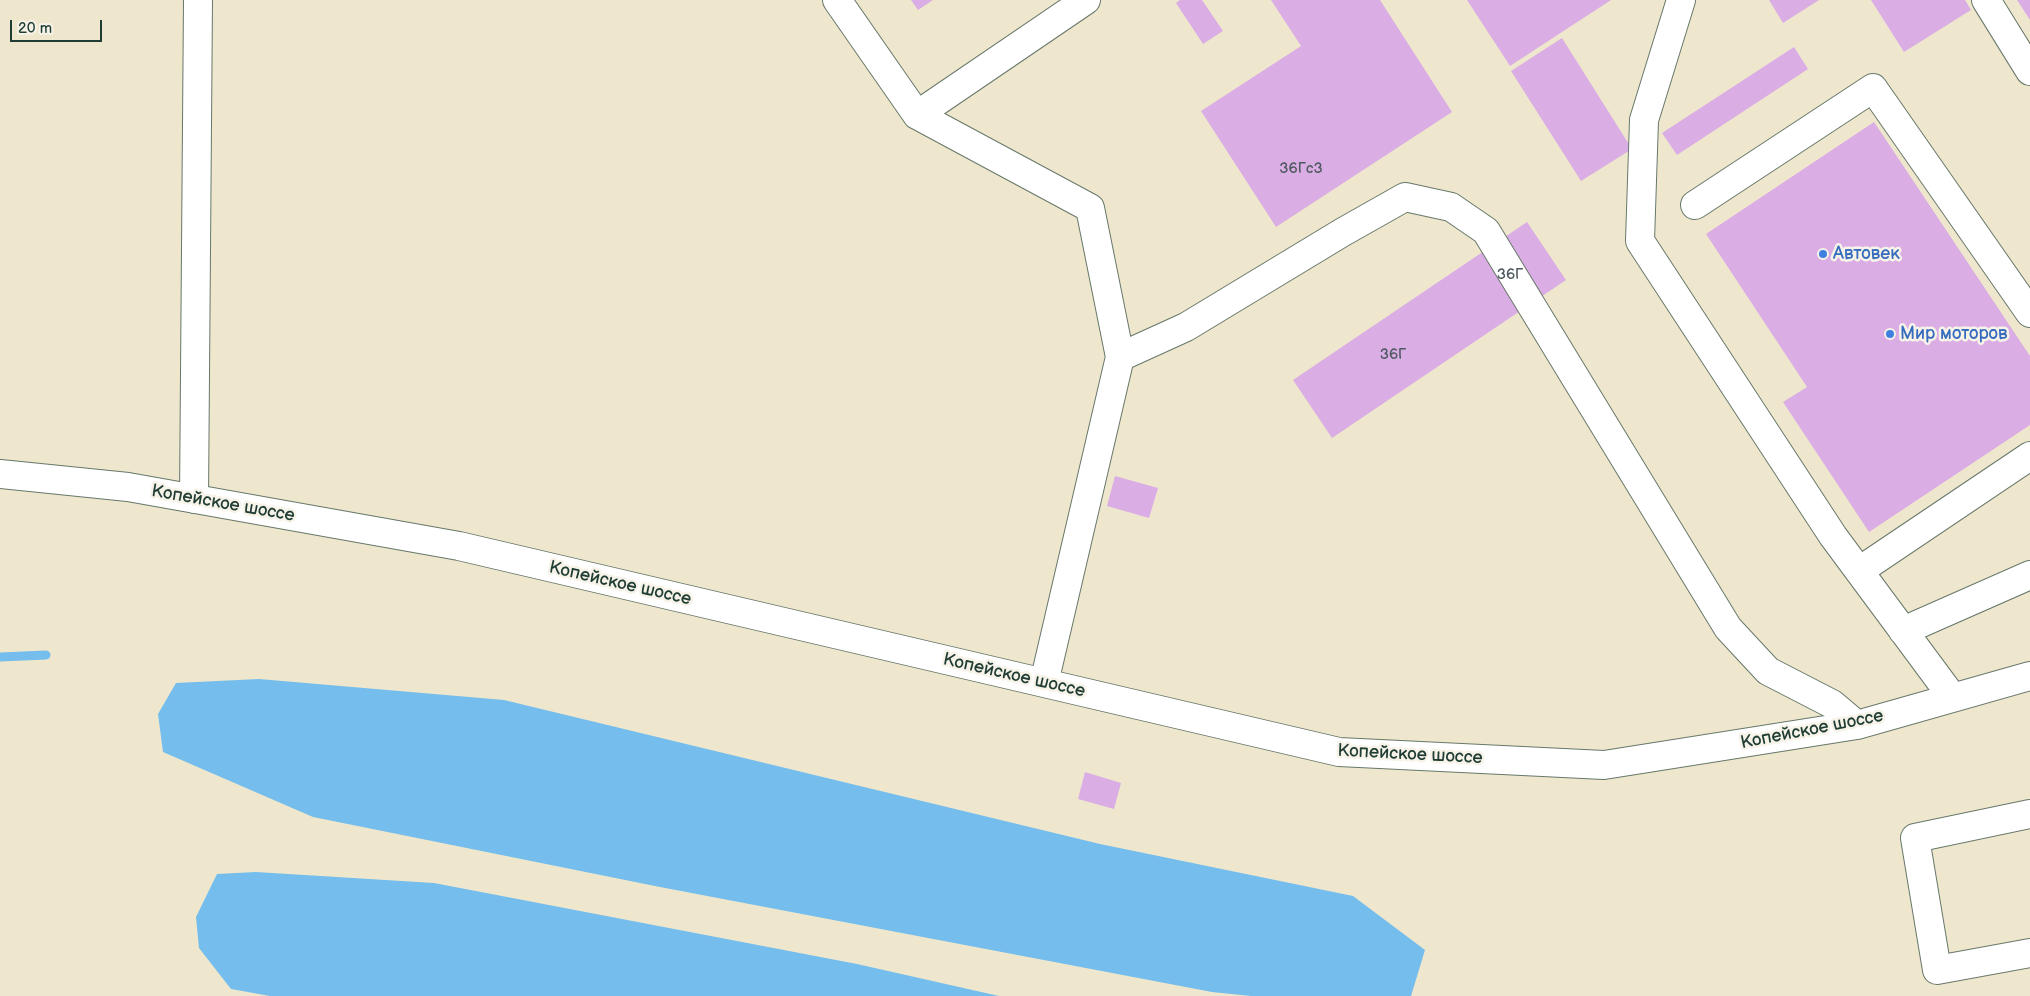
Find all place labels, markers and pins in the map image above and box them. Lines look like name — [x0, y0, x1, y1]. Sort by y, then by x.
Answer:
place label: Автовек — [1833, 243, 1900, 265]
marker: Автовек — [1817, 248, 1829, 260]
place label: Мир моторов — [1900, 323, 2007, 345]
marker: Мир моторов — [1884, 328, 1896, 340]

